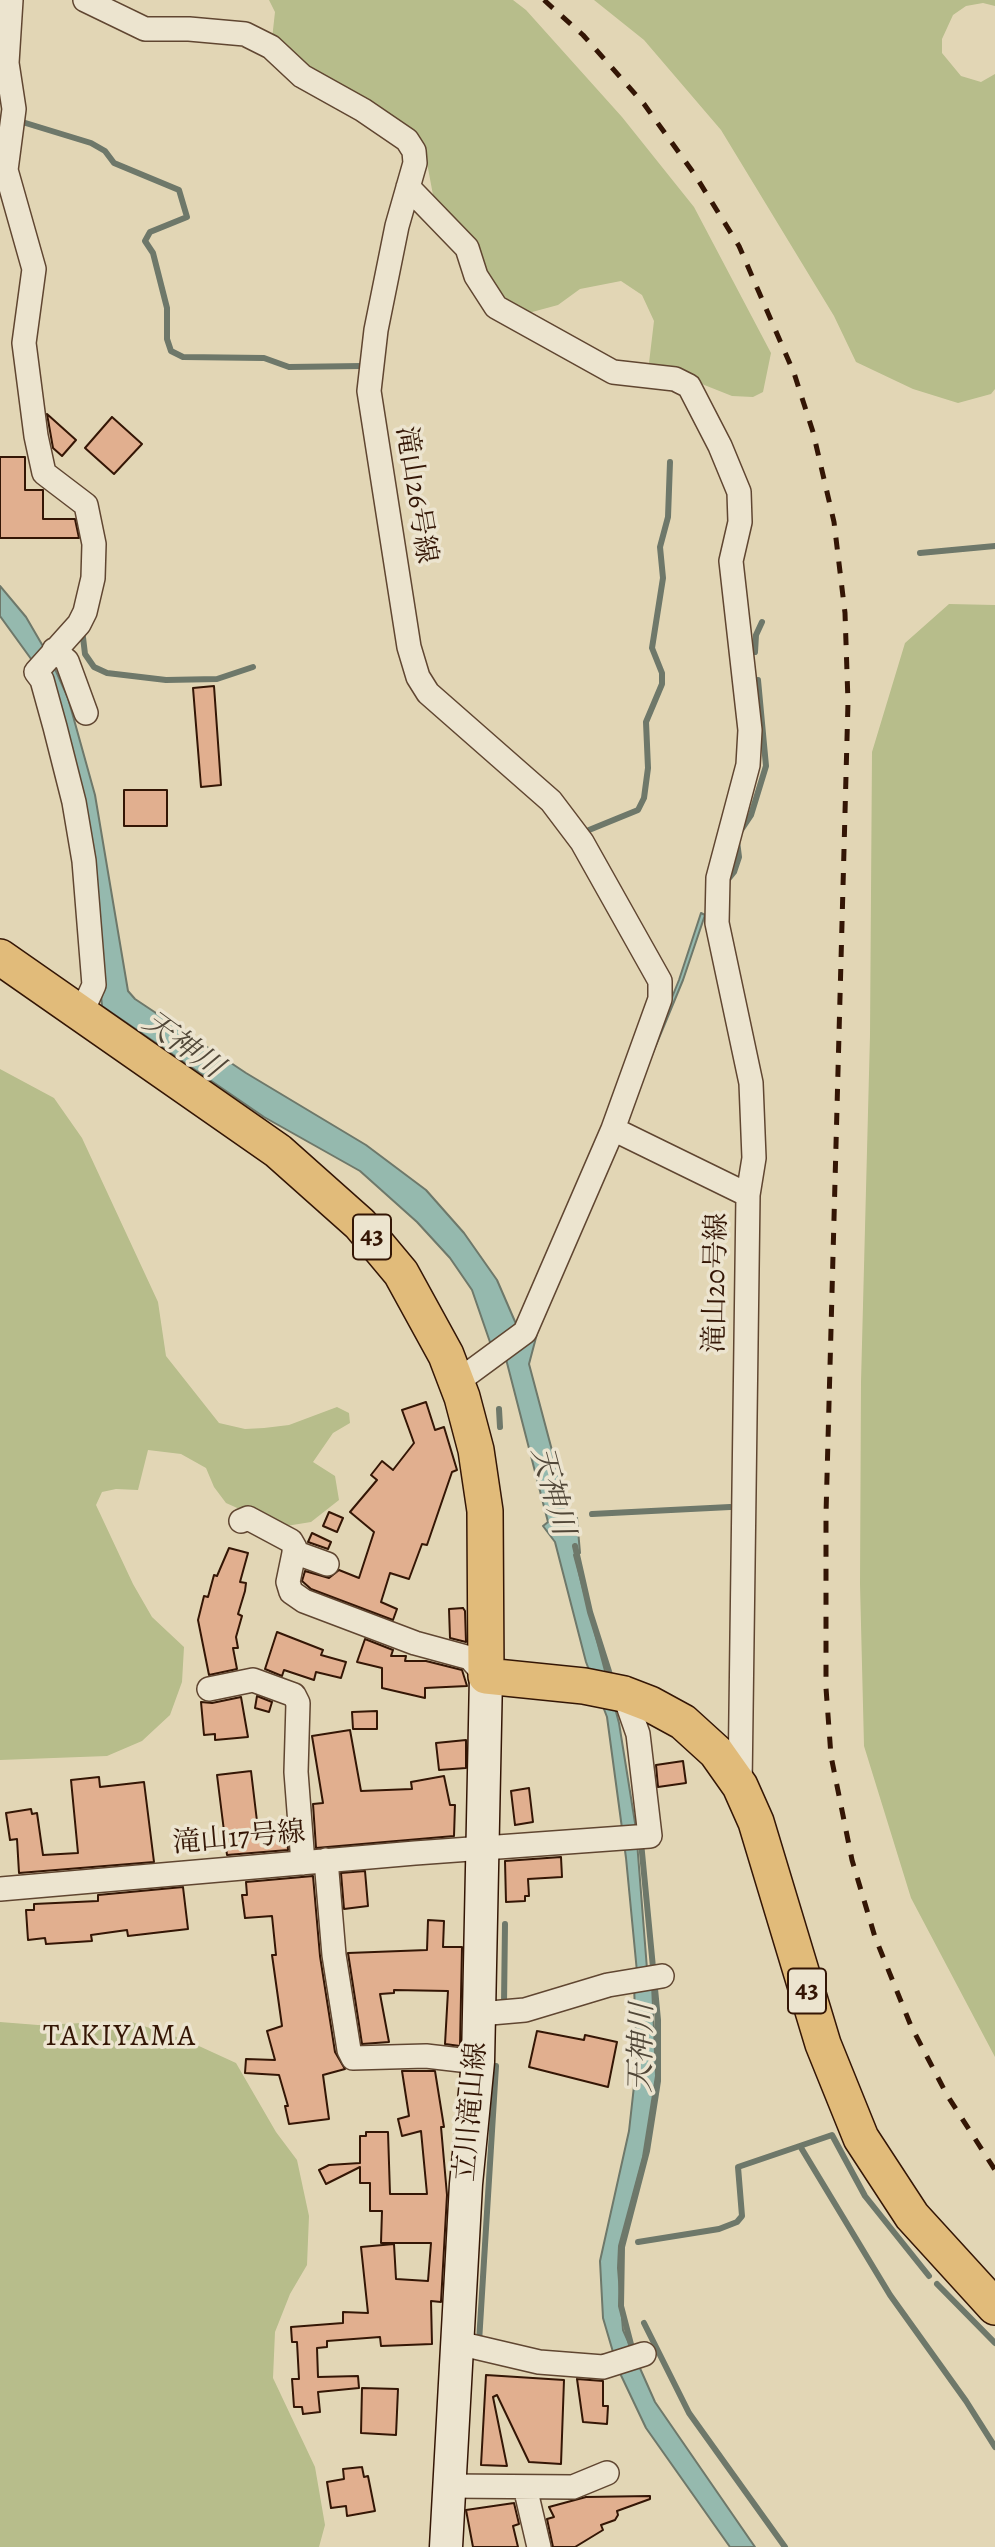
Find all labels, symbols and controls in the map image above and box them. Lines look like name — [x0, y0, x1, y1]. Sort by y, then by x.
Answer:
street label: 滝山26号線 — [388, 424, 442, 566]
water label: 天神川 — [135, 1005, 229, 1087]
street label: 滝山20号線 — [699, 1213, 735, 1353]
road number: 43 — [353, 1214, 391, 1260]
water label: 天神川 — [522, 1443, 580, 1539]
street label: 滝山17号線 — [171, 1816, 307, 1862]
road number: 43 — [788, 1968, 826, 2014]
water label: 天神川 — [624, 2003, 662, 2093]
district label: TAKIYAMA — [44, 2020, 196, 2056]
street label: 立川滝山線 — [449, 2041, 495, 2183]

